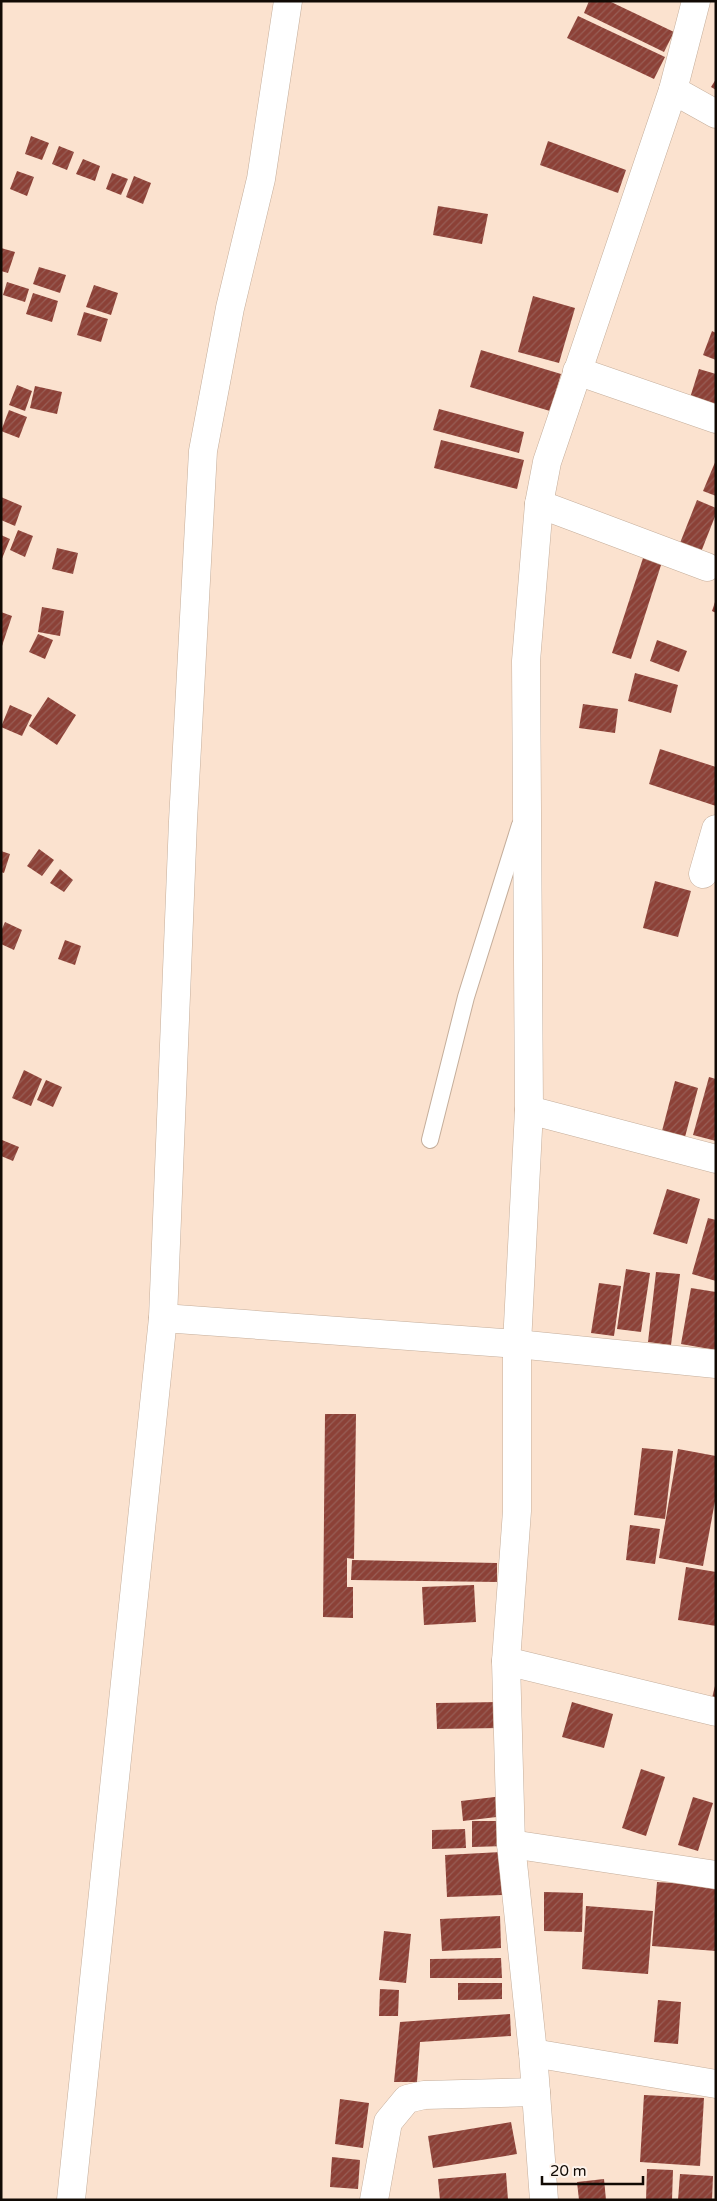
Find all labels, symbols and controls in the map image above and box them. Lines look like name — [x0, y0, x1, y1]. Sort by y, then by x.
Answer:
scale bar — [542, 2154, 643, 2186]
text: 20 m — [550, 2162, 587, 2180]

